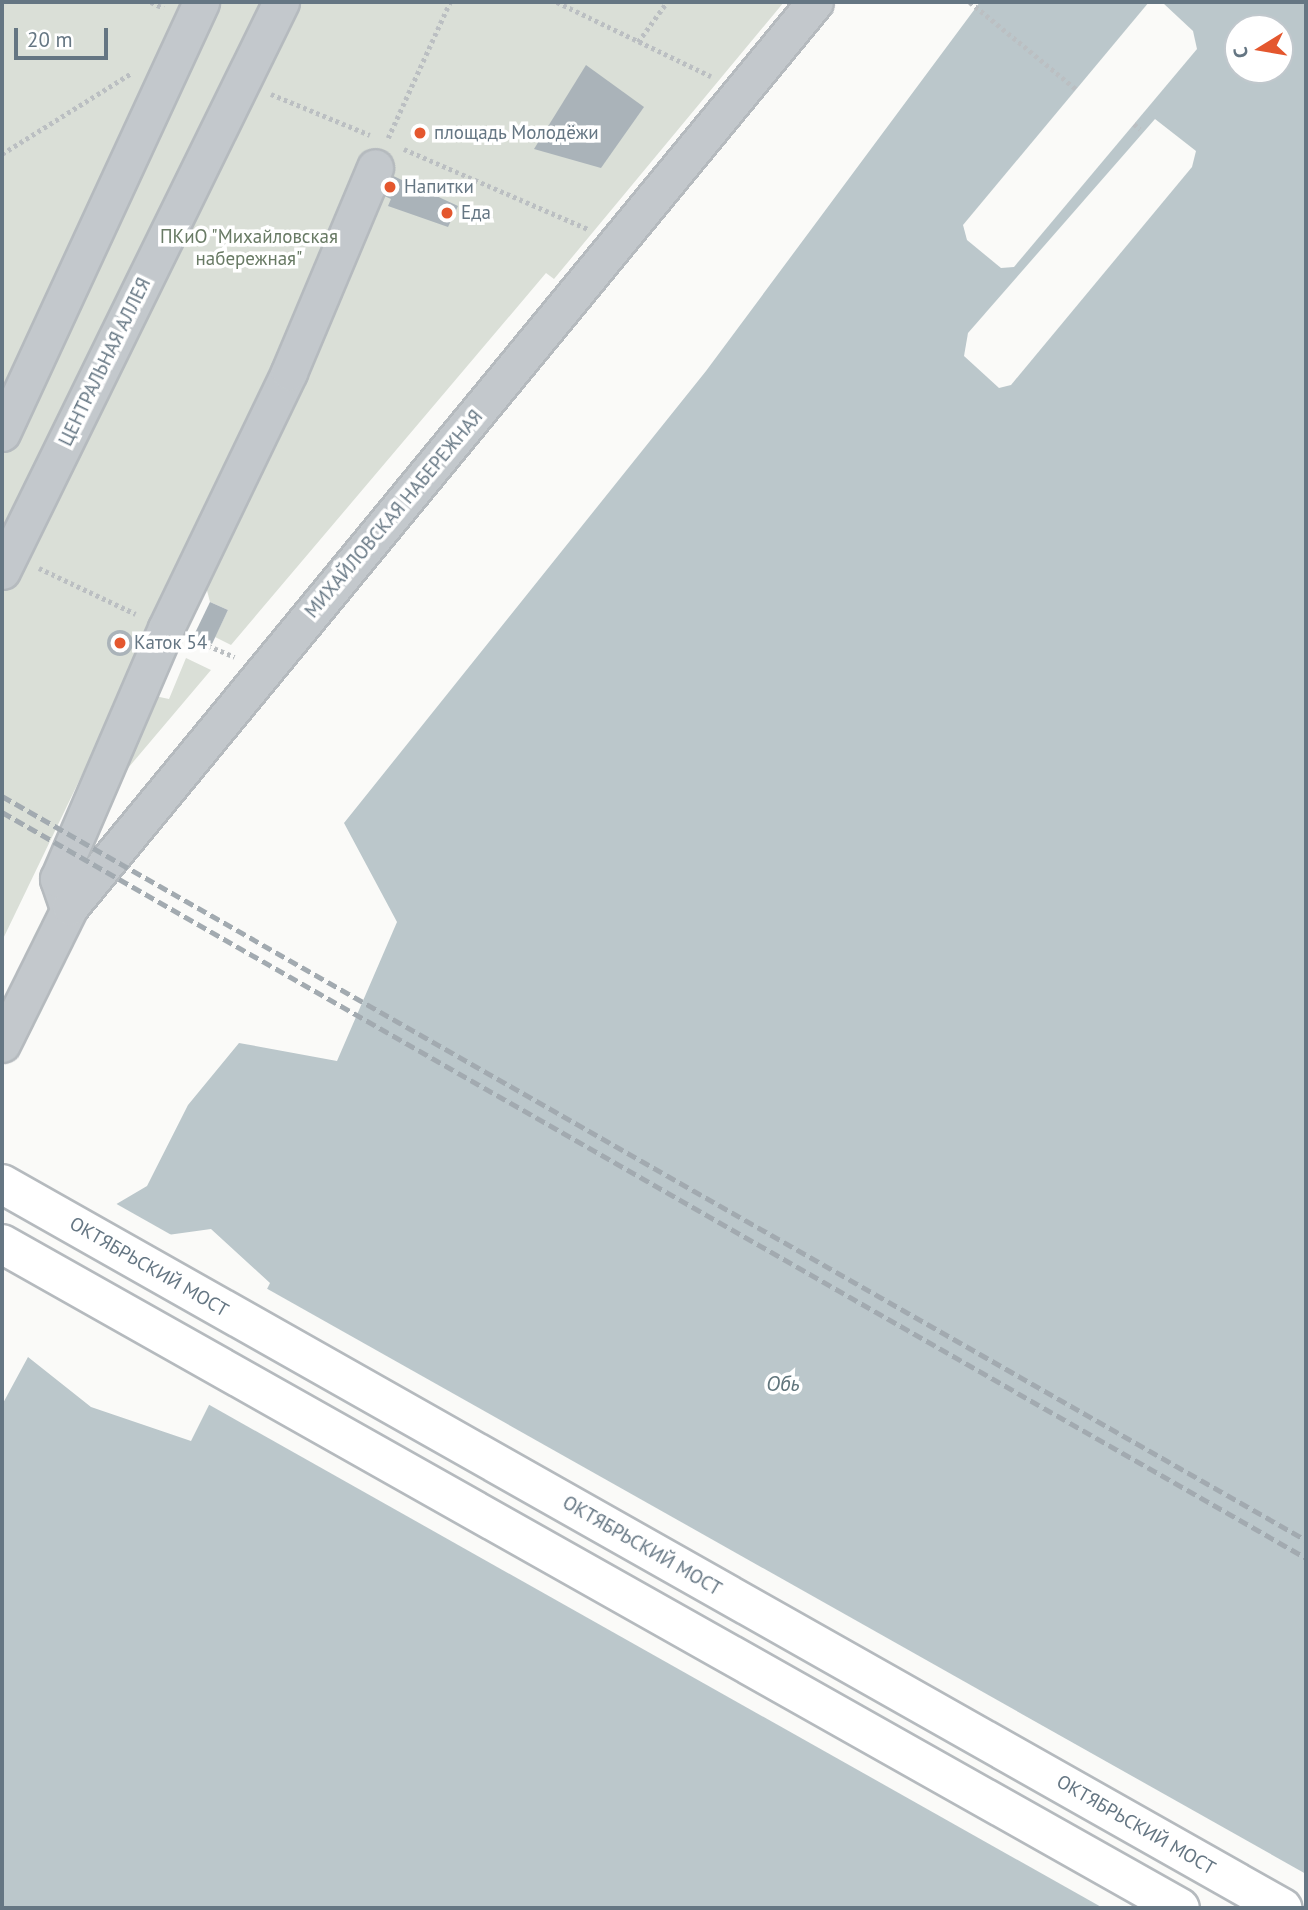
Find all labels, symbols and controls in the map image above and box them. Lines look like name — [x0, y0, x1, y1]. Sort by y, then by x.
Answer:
scale bar — [18, 14, 112, 58]
north arrow — [1224, 14, 1294, 84]
text: 20 m — [27, 26, 73, 53]
text: С — [1228, 45, 1253, 60]
place label: площадь Молодёжи — [434, 122, 599, 144]
marker: площадь Молодёжи — [412, 125, 428, 141]
place label: Напитки — [404, 176, 474, 198]
marker: Напитки — [382, 179, 398, 195]
place label: Еда — [461, 202, 491, 224]
marker: Еда — [439, 205, 455, 221]
park label: ПКиО "Михайловская набережная" — [159, 226, 339, 270]
street label: ЦЕНТРАЛЬНАЯ АЛЛЕЯ — [54, 274, 156, 450]
street label: МИХАЙЛОВСКАЯ НАБЕРЕЖНАЯ — [300, 405, 488, 623]
place label: Каток 54 — [134, 632, 207, 654]
marker: Каток 54 — [112, 635, 128, 651]
street label: ОКТЯБРЬСКИЙ МОСТ — [66, 1212, 232, 1322]
water label: Обь — [766, 1371, 800, 1397]
street label: ОКТЯБРЬСКИЙ МОСТ — [559, 1491, 725, 1601]
street label: ОКТЯБРЬСКИЙ МОСТ — [1053, 1770, 1219, 1880]

